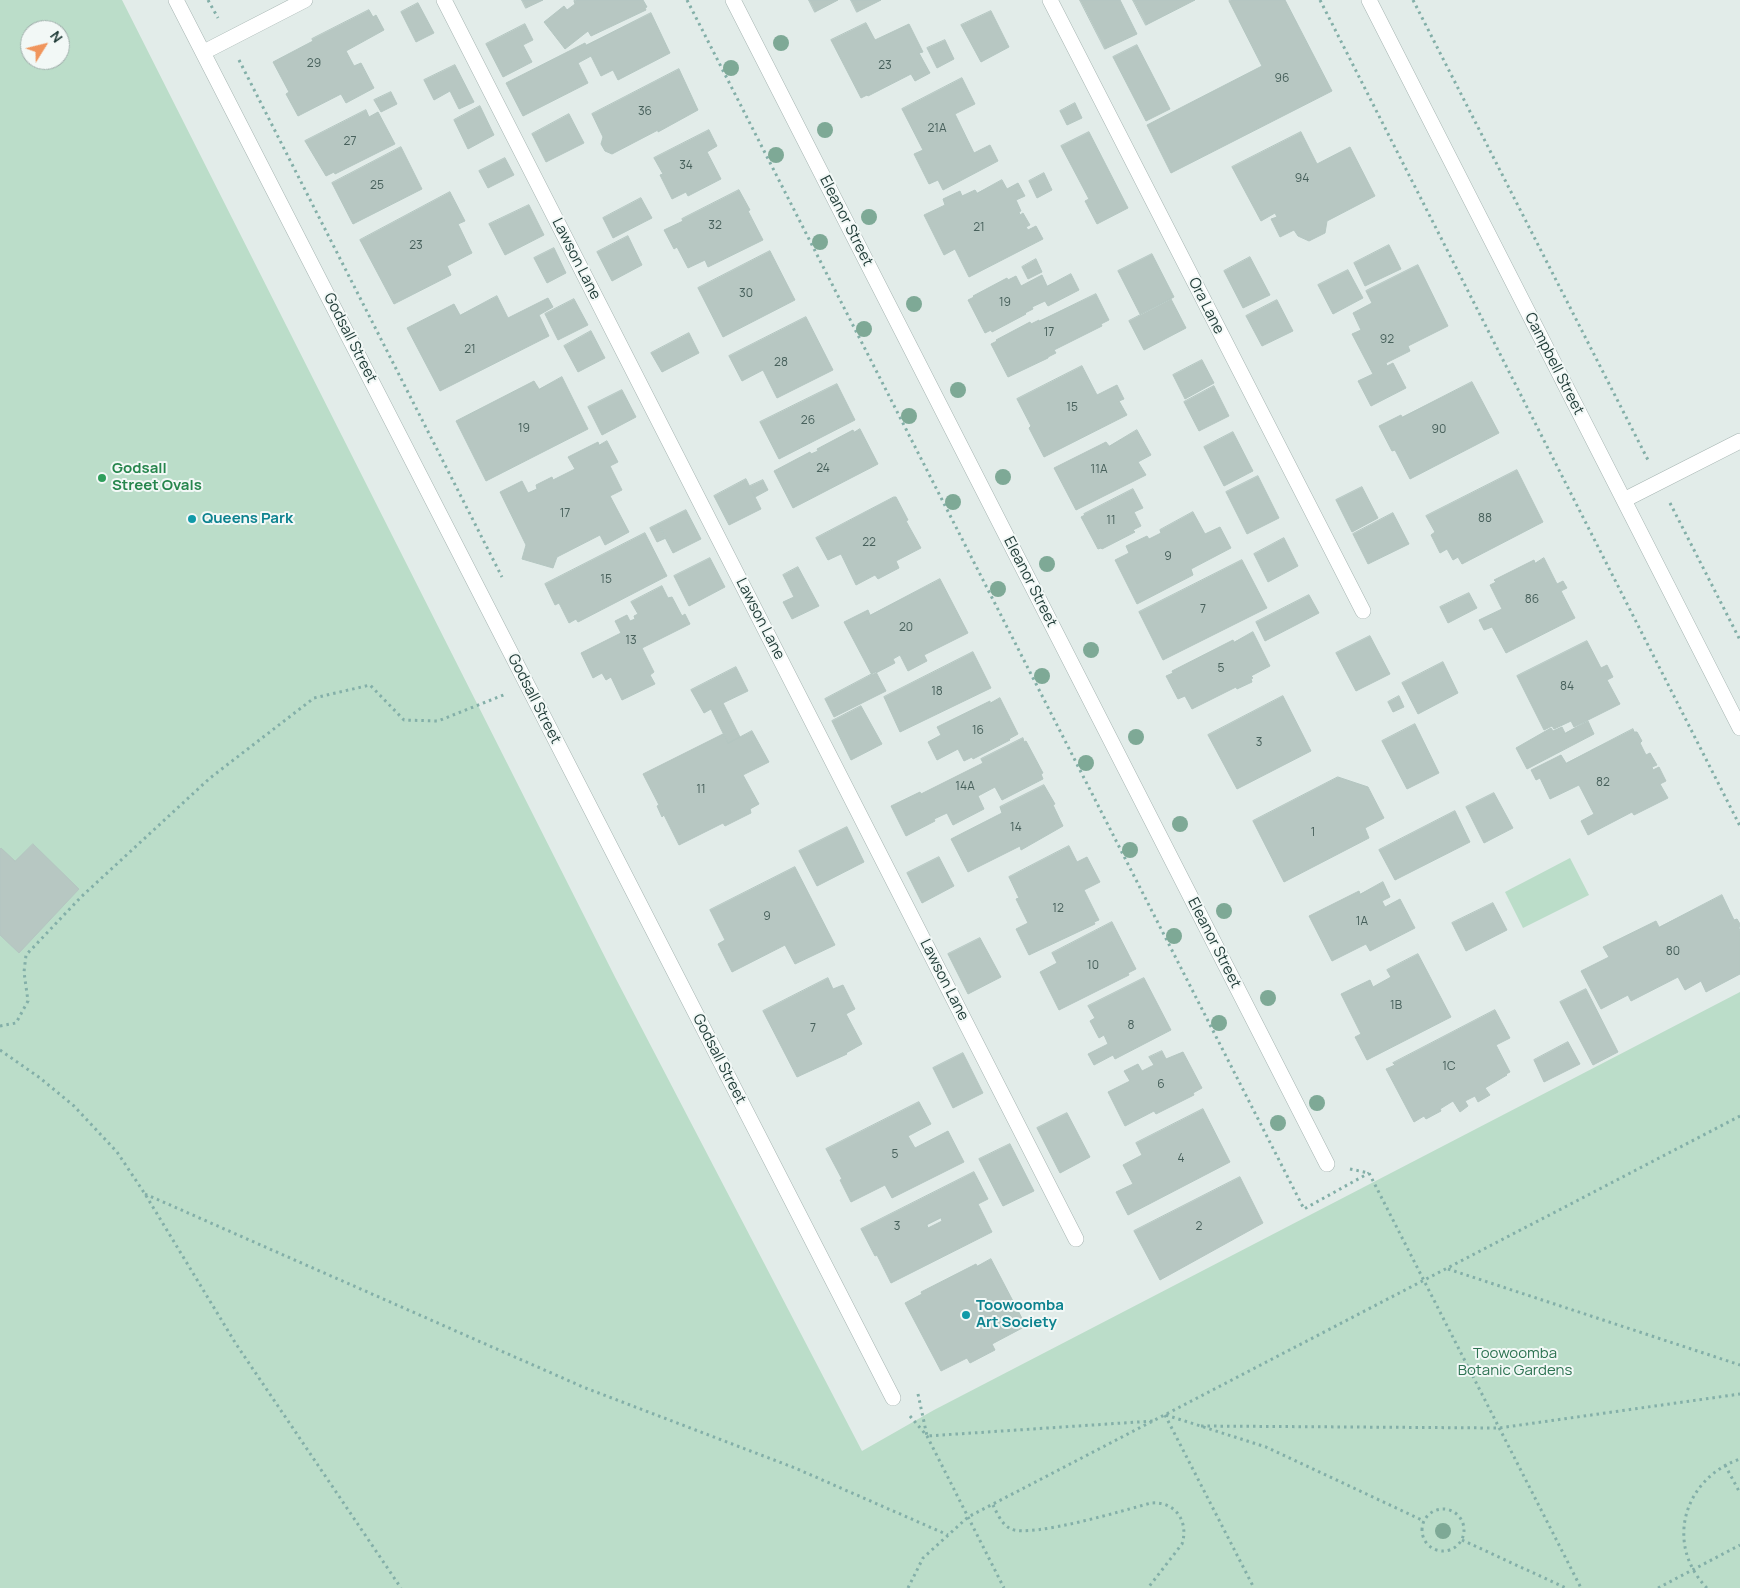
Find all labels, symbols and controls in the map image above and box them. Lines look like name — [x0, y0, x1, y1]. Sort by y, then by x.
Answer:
north arrow — [20, 20, 70, 70]
text: N — [46, 27, 67, 46]
house number: 29 — [307, 57, 321, 71]
house number: 23 — [878, 59, 892, 73]
house number: 96 — [1275, 72, 1289, 86]
house number: 36 — [638, 105, 652, 119]
house number: 21A — [927, 122, 947, 136]
house number: 27 — [344, 135, 356, 149]
house number: 34 — [679, 159, 693, 173]
house number: 94 — [1295, 172, 1309, 186]
street label: Eleanor Street — [815, 173, 877, 269]
house number: 25 — [370, 179, 384, 193]
street label: Lawson Lane — [548, 215, 604, 303]
house number: 32 — [708, 219, 722, 233]
house number: 21 — [973, 221, 985, 235]
house number: 23 — [409, 239, 423, 253]
street label: Ora Lane — [1184, 275, 1228, 337]
house number: 30 — [739, 287, 753, 301]
street label: Godsall Street — [320, 290, 380, 386]
house number: 19 — [999, 296, 1011, 310]
street label: Campbell Street — [1520, 310, 1588, 418]
house number: 17 — [1044, 326, 1054, 340]
house number: 92 — [1380, 333, 1394, 347]
house number: 21 — [464, 343, 476, 357]
house number: 28 — [774, 356, 788, 370]
house number: 15 — [1066, 401, 1078, 415]
house number: 26 — [801, 414, 815, 428]
house number: 19 — [518, 422, 530, 436]
house number: 90 — [1432, 423, 1446, 437]
place label: Godsall Street Ovals — [112, 460, 202, 495]
house number: 24 — [816, 462, 830, 476]
house number: 11A — [1091, 463, 1107, 477]
marker: Godsall Street Ovals — [96, 472, 108, 484]
house number: 17 — [560, 507, 570, 521]
place label: Queens Park — [202, 510, 293, 528]
house number: 88 — [1478, 512, 1492, 526]
marker: Queens Park — [186, 513, 198, 525]
house number: 11 — [1106, 514, 1116, 528]
street label: Eleanor Street — [999, 534, 1061, 630]
house number: 22 — [862, 536, 876, 550]
house number: 9 — [1164, 550, 1172, 564]
house number: 15 — [600, 573, 612, 587]
street label: Lawson Lane — [732, 575, 788, 663]
house number: 86 — [1525, 593, 1539, 607]
house number: 7 — [1200, 603, 1206, 617]
house number: 20 — [899, 621, 913, 635]
house number: 13 — [625, 634, 637, 648]
street label: Godsall Street — [504, 651, 564, 747]
house number: 5 — [1218, 662, 1224, 676]
house number: 84 — [1560, 680, 1574, 694]
house number: 18 — [931, 685, 943, 699]
house number: 16 — [972, 724, 984, 738]
house number: 3 — [1256, 736, 1262, 750]
house number: 82 — [1596, 776, 1610, 790]
house number: 14A — [955, 780, 975, 794]
house number: 11 — [696, 783, 706, 797]
house number: 14 — [1010, 821, 1022, 835]
house number: 1 — [1311, 826, 1315, 840]
street label: Eleanor Street — [1183, 895, 1245, 991]
house number: 12 — [1052, 902, 1064, 916]
house number: 9 — [763, 910, 771, 924]
house number: 1A — [1356, 915, 1368, 929]
street label: Lawson Lane — [916, 936, 972, 1024]
house number: 80 — [1666, 945, 1680, 959]
house number: 10 — [1087, 959, 1099, 973]
house number: 1B — [1390, 999, 1402, 1013]
street label: Godsall Street — [689, 1011, 749, 1107]
house number: 8 — [1128, 1019, 1134, 1033]
house number: 7 — [810, 1022, 816, 1036]
house number: 1C — [1442, 1060, 1456, 1074]
house number: 6 — [1157, 1078, 1165, 1092]
house number: 5 — [892, 1148, 898, 1162]
house number: 4 — [1177, 1152, 1185, 1166]
house number: 3 — [894, 1220, 900, 1234]
house number: 2 — [1196, 1220, 1202, 1234]
place label: Toowoomba Art Society — [976, 1297, 1064, 1332]
marker: Toowoomba Art Society — [960, 1309, 972, 1321]
park label: Toowoomba Botanic Gardens — [1458, 1345, 1572, 1380]

